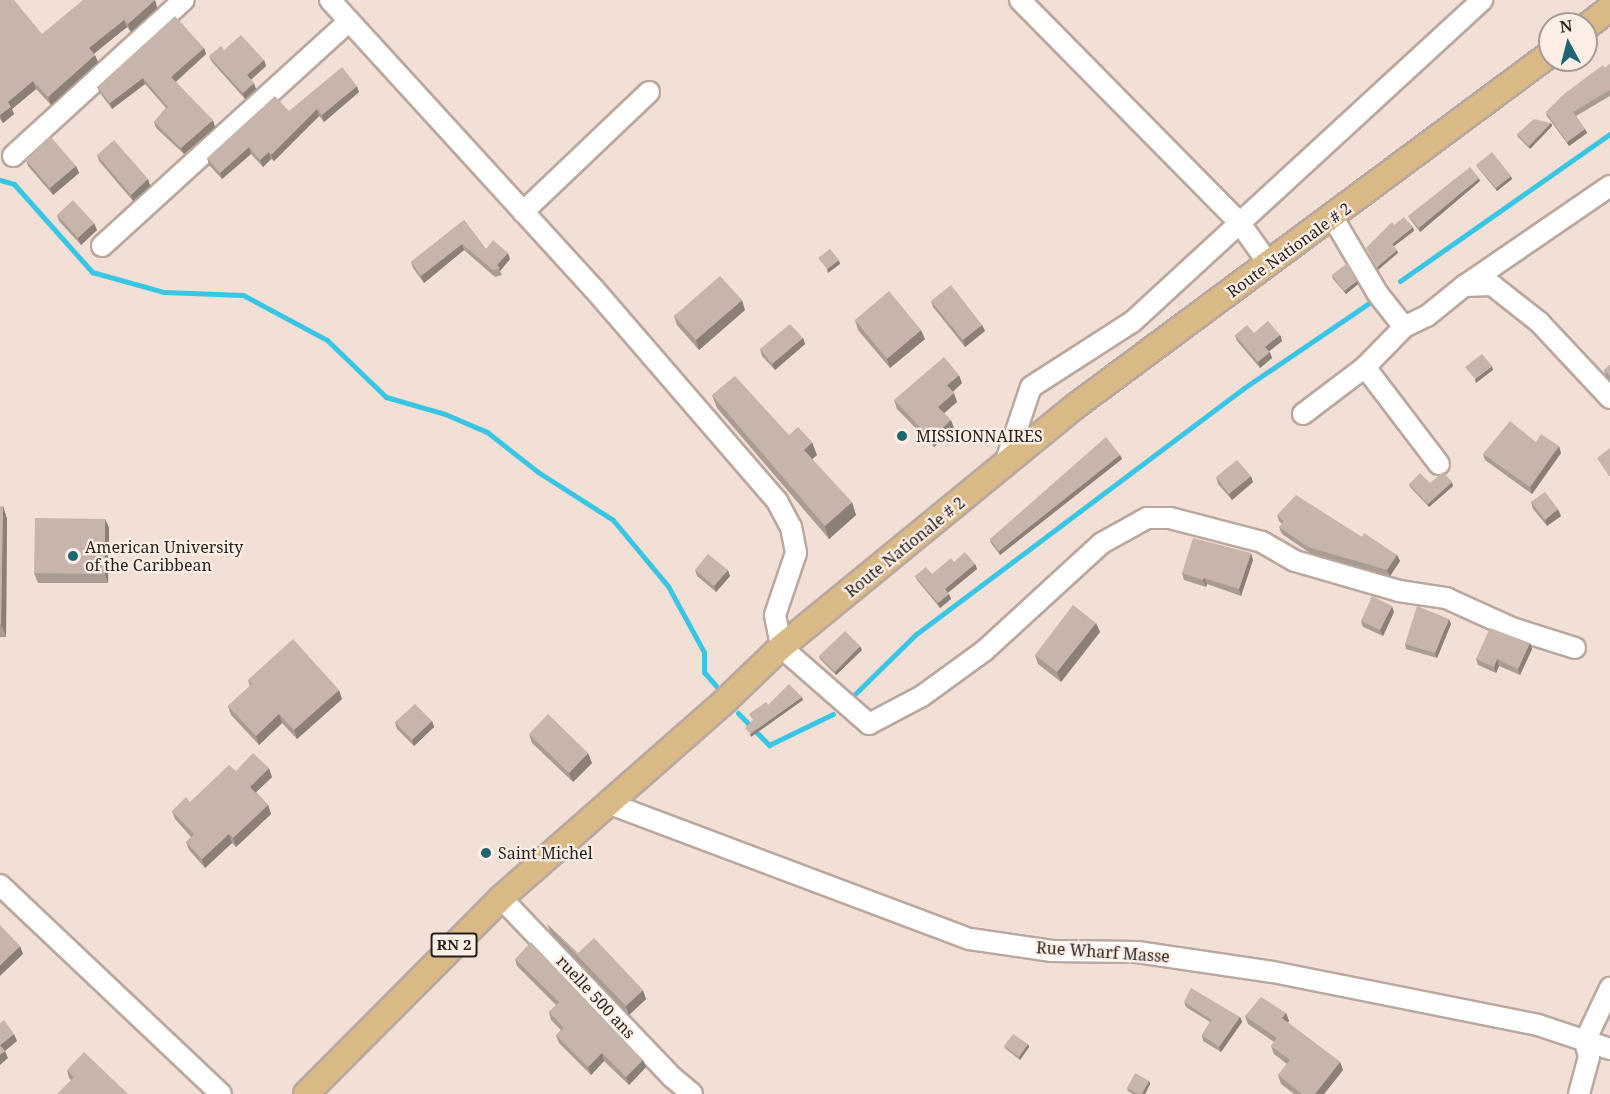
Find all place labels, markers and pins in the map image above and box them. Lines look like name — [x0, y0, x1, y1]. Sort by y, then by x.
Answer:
place label: MISSIONNAIRES — [916, 426, 1043, 446]
marker: MISSIONNAIRES — [893, 427, 911, 445]
place label: American University of the Caribbean — [85, 537, 243, 575]
marker: American University of the Caribbean — [66, 549, 80, 563]
place label: Saint Michel — [498, 843, 593, 863]
marker: Saint Michel — [479, 846, 493, 860]

